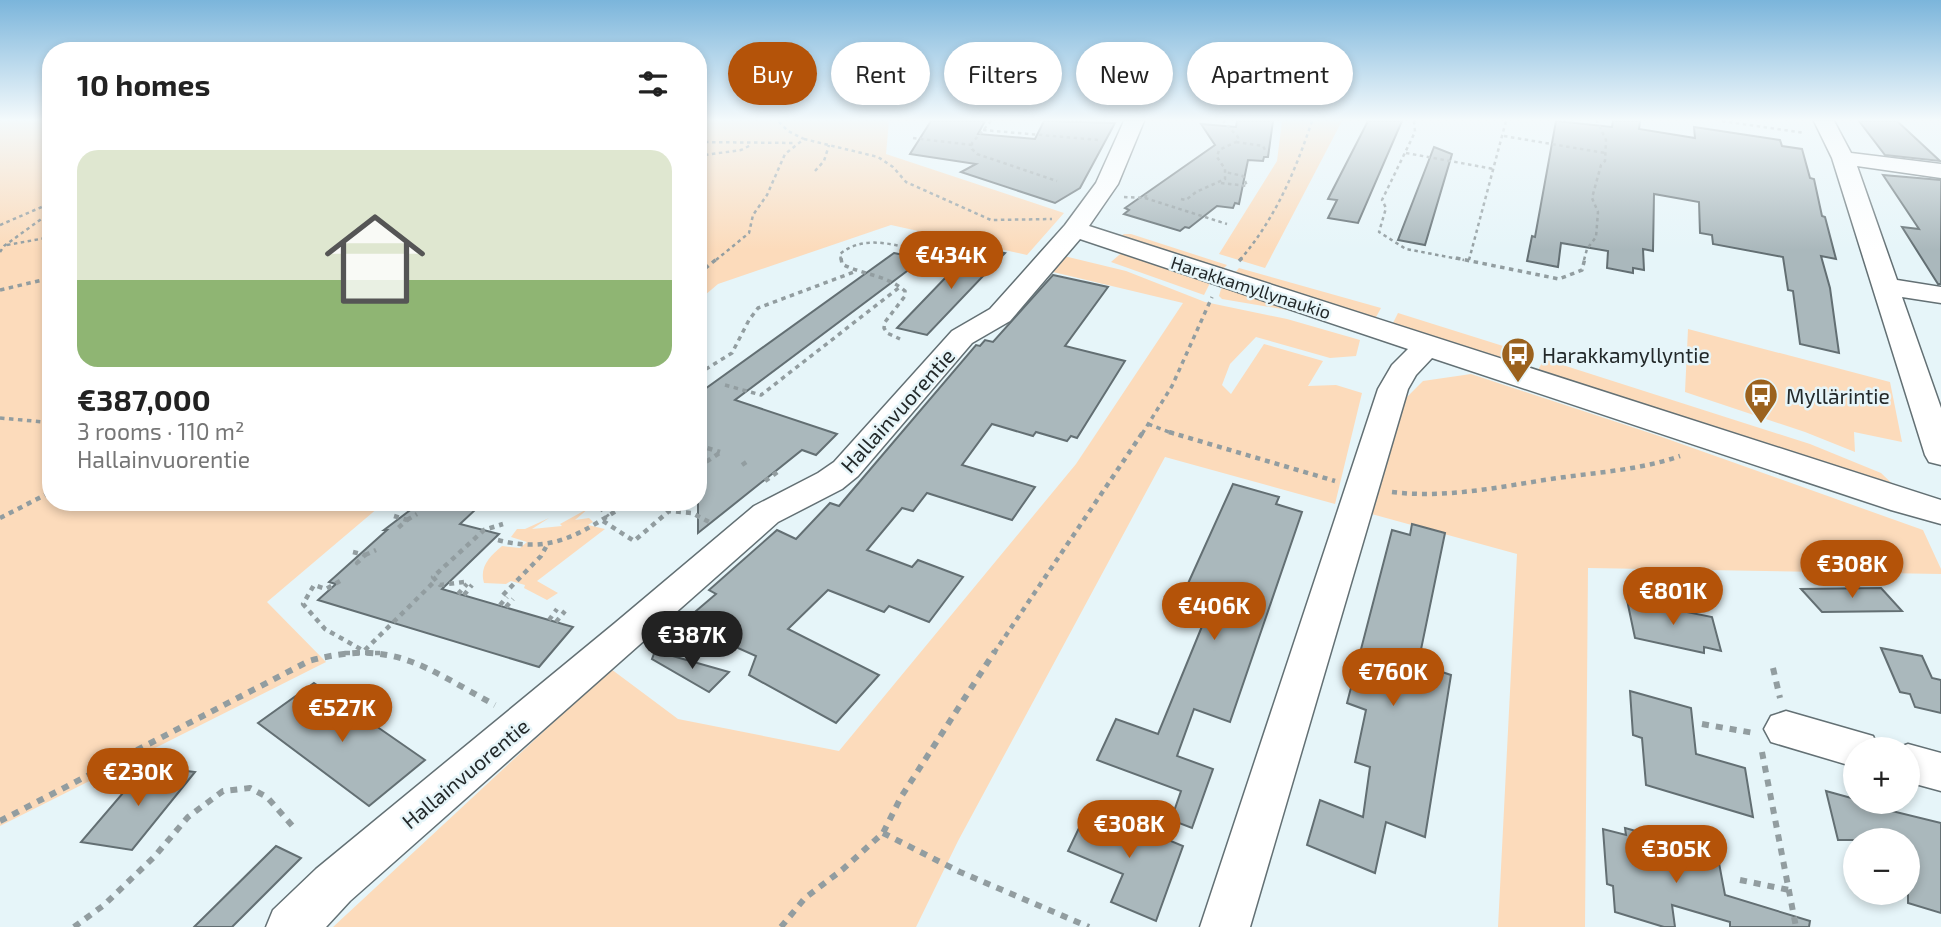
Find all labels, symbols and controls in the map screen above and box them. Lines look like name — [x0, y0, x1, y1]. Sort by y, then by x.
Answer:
chip: Buy — [728, 42, 817, 105]
chip: Rent — [831, 42, 930, 105]
chip: Filters — [944, 42, 1062, 105]
chip: New — [1076, 42, 1173, 105]
chip: Apartment — [1187, 42, 1353, 105]
icon: filters — [634, 65, 672, 103]
text: 10 homes — [77, 66, 210, 102]
icon: home — [312, 196, 438, 322]
pin: €434K — [902, 232, 1000, 291]
text: €434K — [915, 240, 987, 268]
street label: Harakkamyllynaukio — [1168, 251, 1334, 323]
bus stop icon: Harakkamyllyntie — [1499, 335, 1537, 384]
place label: Harakkamyllyntie — [1542, 342, 1710, 367]
street label: Hallainvuorentie — [835, 343, 959, 477]
bus stop icon: Myllärintie — [1742, 376, 1780, 425]
text: €387,000 — [77, 381, 211, 417]
place label: Myllärintie — [1786, 383, 1890, 408]
text: 3 rooms · 110 m² — [77, 417, 244, 445]
text: Hallainvuorentie — [77, 445, 250, 473]
pin: €308K — [1803, 540, 1901, 600]
text: €308K — [1816, 549, 1888, 577]
pin: €801K — [1624, 568, 1722, 627]
text: €801K — [1639, 576, 1707, 604]
pin: €406K — [1165, 582, 1263, 642]
text: €406K — [1178, 591, 1250, 619]
pin: €387K — [643, 612, 741, 671]
text: €387K — [658, 620, 726, 648]
pin: €760K — [1344, 648, 1442, 708]
text: €760K — [1358, 657, 1428, 685]
pin: €527K — [293, 684, 391, 744]
text: €527K — [308, 693, 376, 721]
street label: Hallainvuorentie — [396, 713, 534, 833]
map controls — [1843, 737, 1920, 905]
button: + — [1843, 737, 1920, 814]
pin: €230K — [89, 748, 187, 808]
text: €230K — [103, 757, 173, 785]
pin: €308K — [1080, 800, 1178, 860]
text: €308K — [1093, 809, 1165, 837]
pin: €305K — [1627, 826, 1725, 885]
button: − — [1843, 828, 1920, 905]
text: €305K — [1641, 834, 1711, 862]

